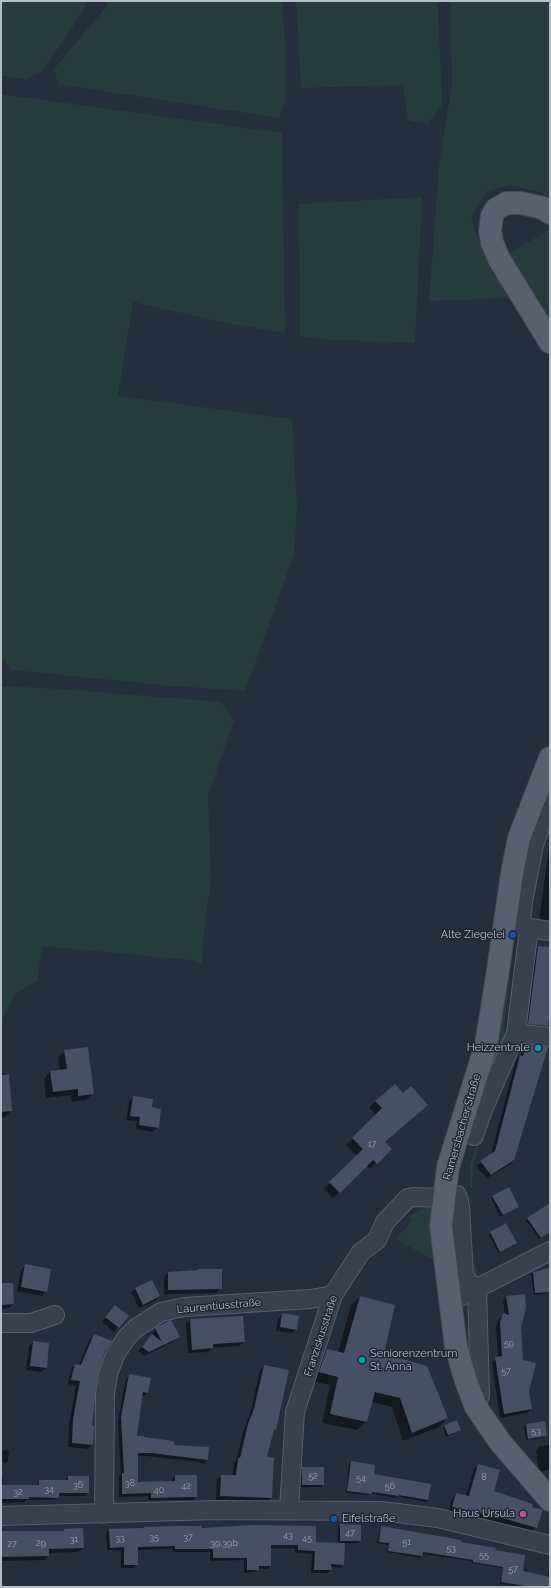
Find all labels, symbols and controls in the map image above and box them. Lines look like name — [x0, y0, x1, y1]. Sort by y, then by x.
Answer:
place label: Alte Ziegelei — [441, 928, 505, 942]
marker: Alte Ziegelei — [508, 930, 518, 940]
place label: Heizzentrale — [467, 1041, 530, 1055]
marker: Heizzentrale — [533, 1043, 543, 1053]
street label: Ramersbacher Straße — [441, 1072, 483, 1182]
house number: 17 — [368, 1139, 376, 1149]
street label: Franziskusstraße — [302, 1294, 340, 1378]
street label: Laurentiusstraße — [176, 1296, 262, 1316]
house number: 59 — [504, 1338, 514, 1348]
place label: Seniorenzentrum St. Anna — [370, 1347, 457, 1373]
marker: Seniorenzentrum St. Anna — [357, 1355, 367, 1365]
house number: 57 — [501, 1366, 511, 1376]
house number: 53 — [531, 1426, 541, 1436]
house number: 52 — [308, 1471, 318, 1481]
house number: 8 — [481, 1472, 487, 1482]
house number: 54 — [356, 1473, 366, 1483]
house number: 38 — [125, 1478, 135, 1488]
house number: 36 — [73, 1480, 83, 1490]
house number: 42 — [181, 1481, 191, 1491]
house number: 56 — [385, 1481, 395, 1491]
house number: 34 — [44, 1484, 54, 1494]
house number: 40 — [154, 1485, 164, 1495]
house number: 32 — [13, 1487, 23, 1497]
place label: Haus Ursula — [453, 1507, 515, 1521]
marker: Haus Ursula — [518, 1509, 528, 1519]
place label: Eifelstraße — [342, 1512, 395, 1526]
marker: Eifelstraße — [329, 1514, 339, 1524]
house number: 47 — [345, 1528, 355, 1538]
house number: 43 — [283, 1530, 293, 1540]
house number: 35 — [149, 1532, 159, 1542]
house number: 37 — [183, 1532, 193, 1542]
house number: 33 — [115, 1533, 125, 1543]
house number: 45 — [302, 1533, 312, 1543]
house number: 31 — [70, 1534, 78, 1544]
house number: 51 — [403, 1537, 411, 1547]
house number: 29 — [36, 1538, 46, 1548]
house number: 39,39b — [210, 1538, 238, 1548]
house number: 27 — [7, 1539, 17, 1549]
house number: 53 — [446, 1543, 456, 1553]
house number: 55 — [479, 1550, 489, 1560]
house number: 57 — [508, 1564, 518, 1574]

